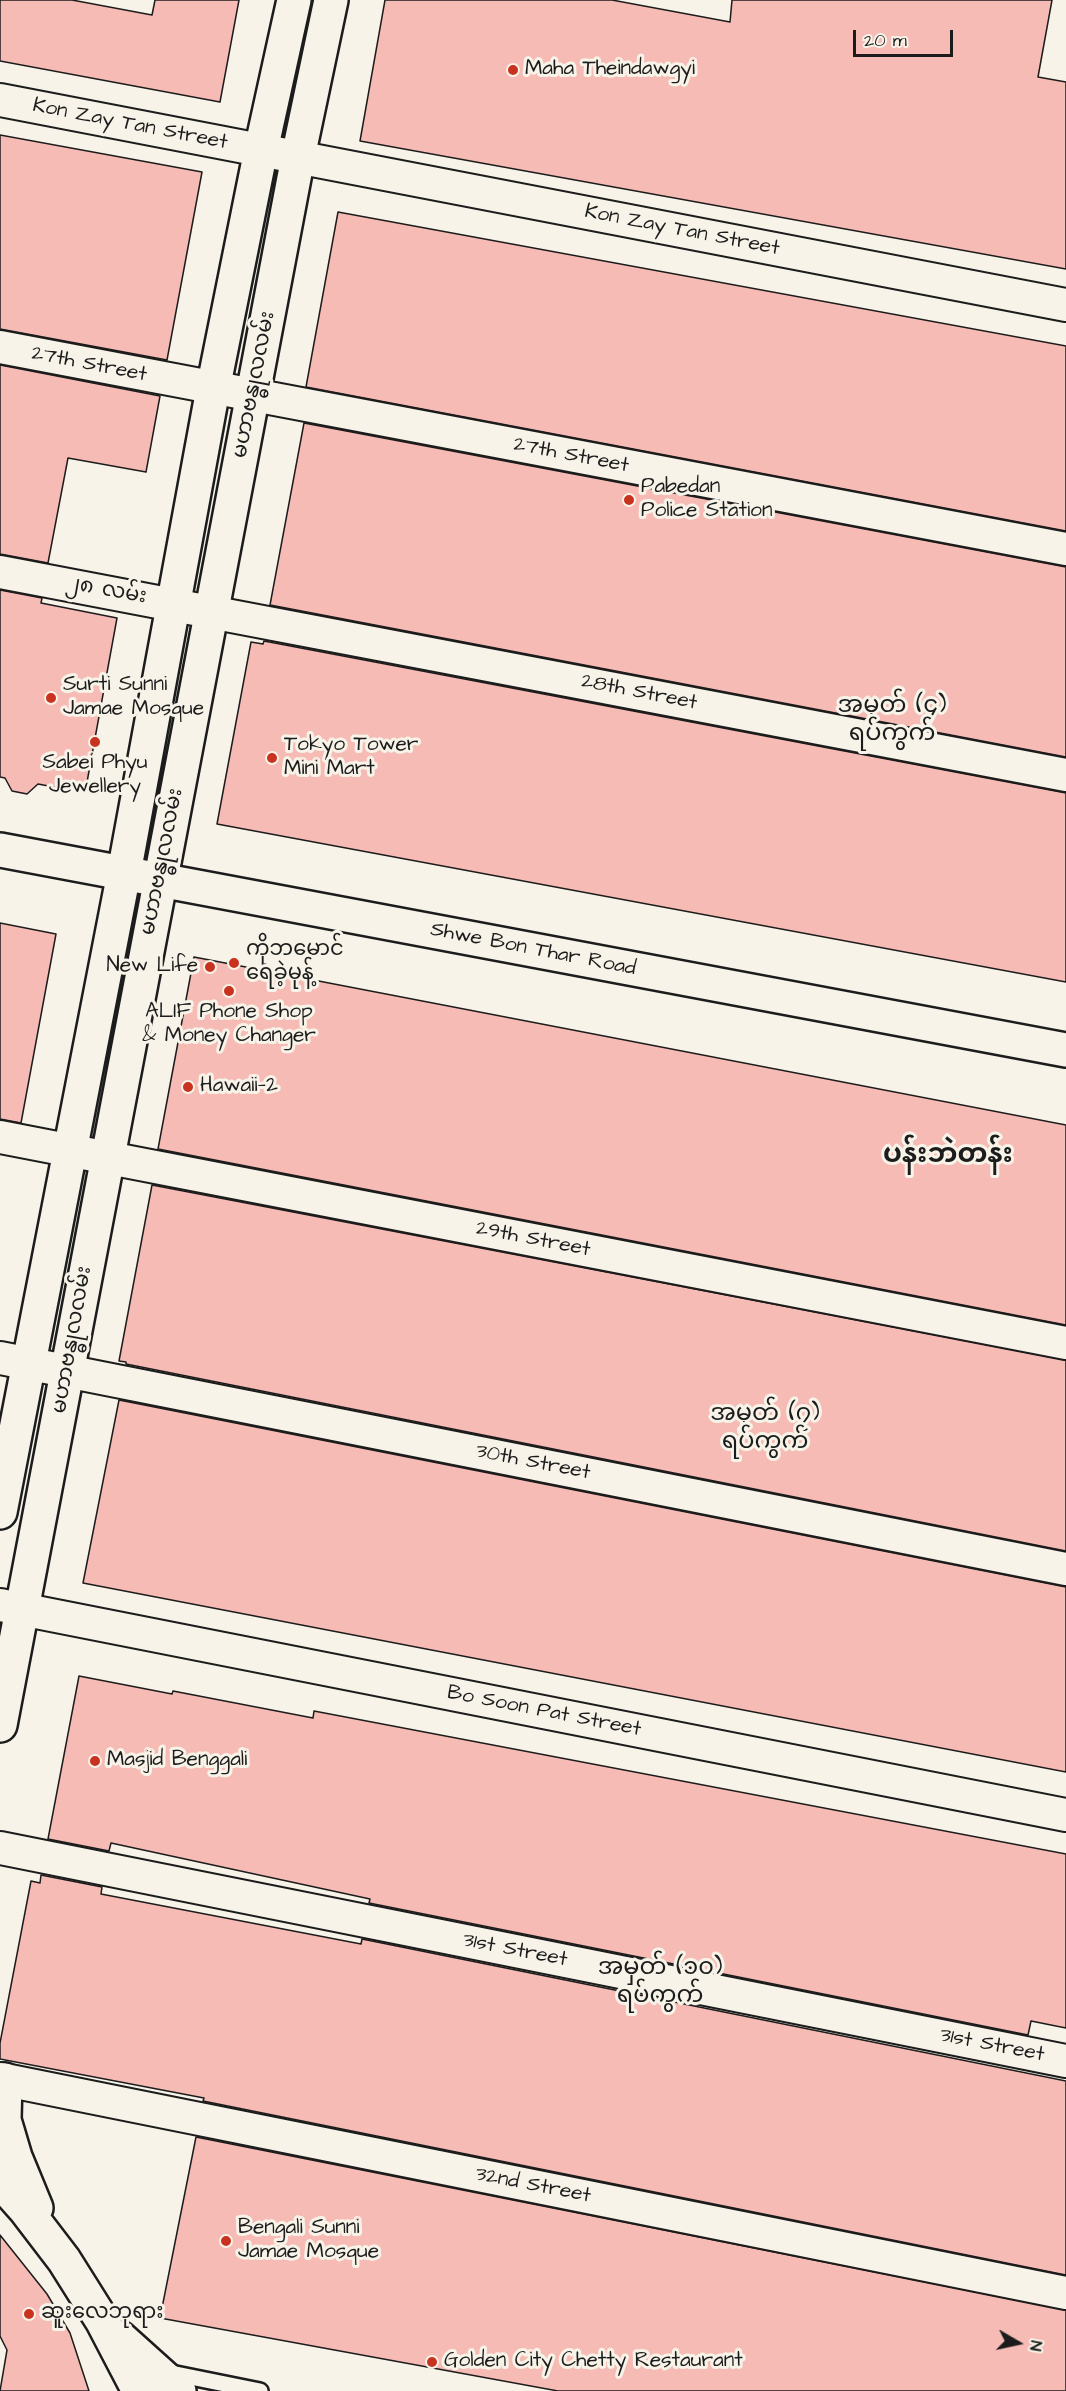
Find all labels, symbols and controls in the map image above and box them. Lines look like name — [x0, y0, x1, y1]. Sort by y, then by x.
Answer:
scale bar — [856, 18, 956, 56]
text: 20 m — [864, 28, 907, 53]
place label: Maha Theindawgyi — [525, 57, 695, 83]
marker: Maha Theindawgyi — [506, 63, 520, 77]
street label: Kon Zay Tan Street — [30, 94, 230, 156]
street label: Kon Zay Tan Street — [582, 200, 782, 262]
street label: မဟာဗန္ဓုလလမ်း — [228, 309, 282, 461]
street label: 27th Street — [29, 341, 149, 389]
street label: 27th Street — [511, 432, 631, 480]
place label: Pabedan Police Station — [641, 475, 772, 525]
marker: Pabedan Police Station — [622, 493, 636, 507]
street label: ၂၈ လမ်း — [64, 572, 148, 610]
street label: 28th Street — [579, 669, 699, 717]
place label: Surti Sunni Jamae Mosque — [63, 673, 204, 723]
marker: Surti Sunni Jamae Mosque — [44, 691, 58, 705]
district label: အမှတ် (၄) ရပ်ကွက် — [838, 693, 946, 749]
place label: Tokyo Tower Mini Mart — [284, 733, 418, 783]
marker: Sabei Phyu Jewellery — [88, 735, 102, 749]
place label: Sabei Phyu Jewellery — [43, 751, 147, 801]
marker: Tokyo Tower Mini Mart — [265, 751, 279, 765]
street label: မဟာဗန္ဓုလလမ်း — [136, 786, 190, 938]
street label: Shwe Bon Thar Road — [428, 918, 638, 982]
place label: ကိုဘမောင် ရေခဲ့မုန့် — [246, 938, 344, 988]
place label: New Life — [107, 954, 198, 980]
marker: ကိုဘမောင် ရေခဲ့မုန့် — [227, 956, 241, 970]
marker: New Life — [203, 960, 217, 974]
marker: ALIF Phone Shop & Money Changer — [222, 984, 236, 998]
place label: ALIF Phone Shop & Money Changer — [142, 1000, 316, 1050]
place label: Hawaii—2 — [200, 1074, 278, 1100]
marker: Hawaii—2 — [181, 1080, 195, 1094]
district label: ပန်းဘဲတန်း — [883, 1140, 1013, 1172]
street label: 29th Street — [474, 1217, 592, 1263]
street label: မဟာဗန္ဓုလလမ်း — [48, 1264, 98, 1416]
district label: အမှတ် (၇) ရပ်ကွက် — [710, 1401, 820, 1457]
street label: 30th Street — [474, 1440, 592, 1486]
street label: Bo Soon Pat Street — [445, 1681, 643, 1743]
place label: Masjid Benggali — [107, 1748, 247, 1774]
marker: Masjid Benggali — [88, 1754, 102, 1768]
street label: 31st Street — [461, 1929, 569, 1973]
district label: အမှတ် (၁၀) ရပ်ကွက် — [598, 1955, 722, 2011]
street label: 31st Street — [938, 2024, 1046, 2068]
street label: 32nd Street — [473, 2162, 593, 2210]
place label: Bengali Sunni Jamae Mosque — [238, 2216, 379, 2266]
marker: Bengali Sunni Jamae Mosque — [219, 2234, 233, 2248]
place label: ဆူးလေဘုရား — [41, 2301, 163, 2327]
marker: ဆူးလေဘုရား — [22, 2307, 36, 2321]
north arrow — [988, 2313, 1048, 2373]
text: N — [1024, 2339, 1047, 2352]
place label: Golden City Chetty Restaurant — [444, 2349, 743, 2375]
marker: Golden City Chetty Restaurant — [425, 2355, 439, 2369]

